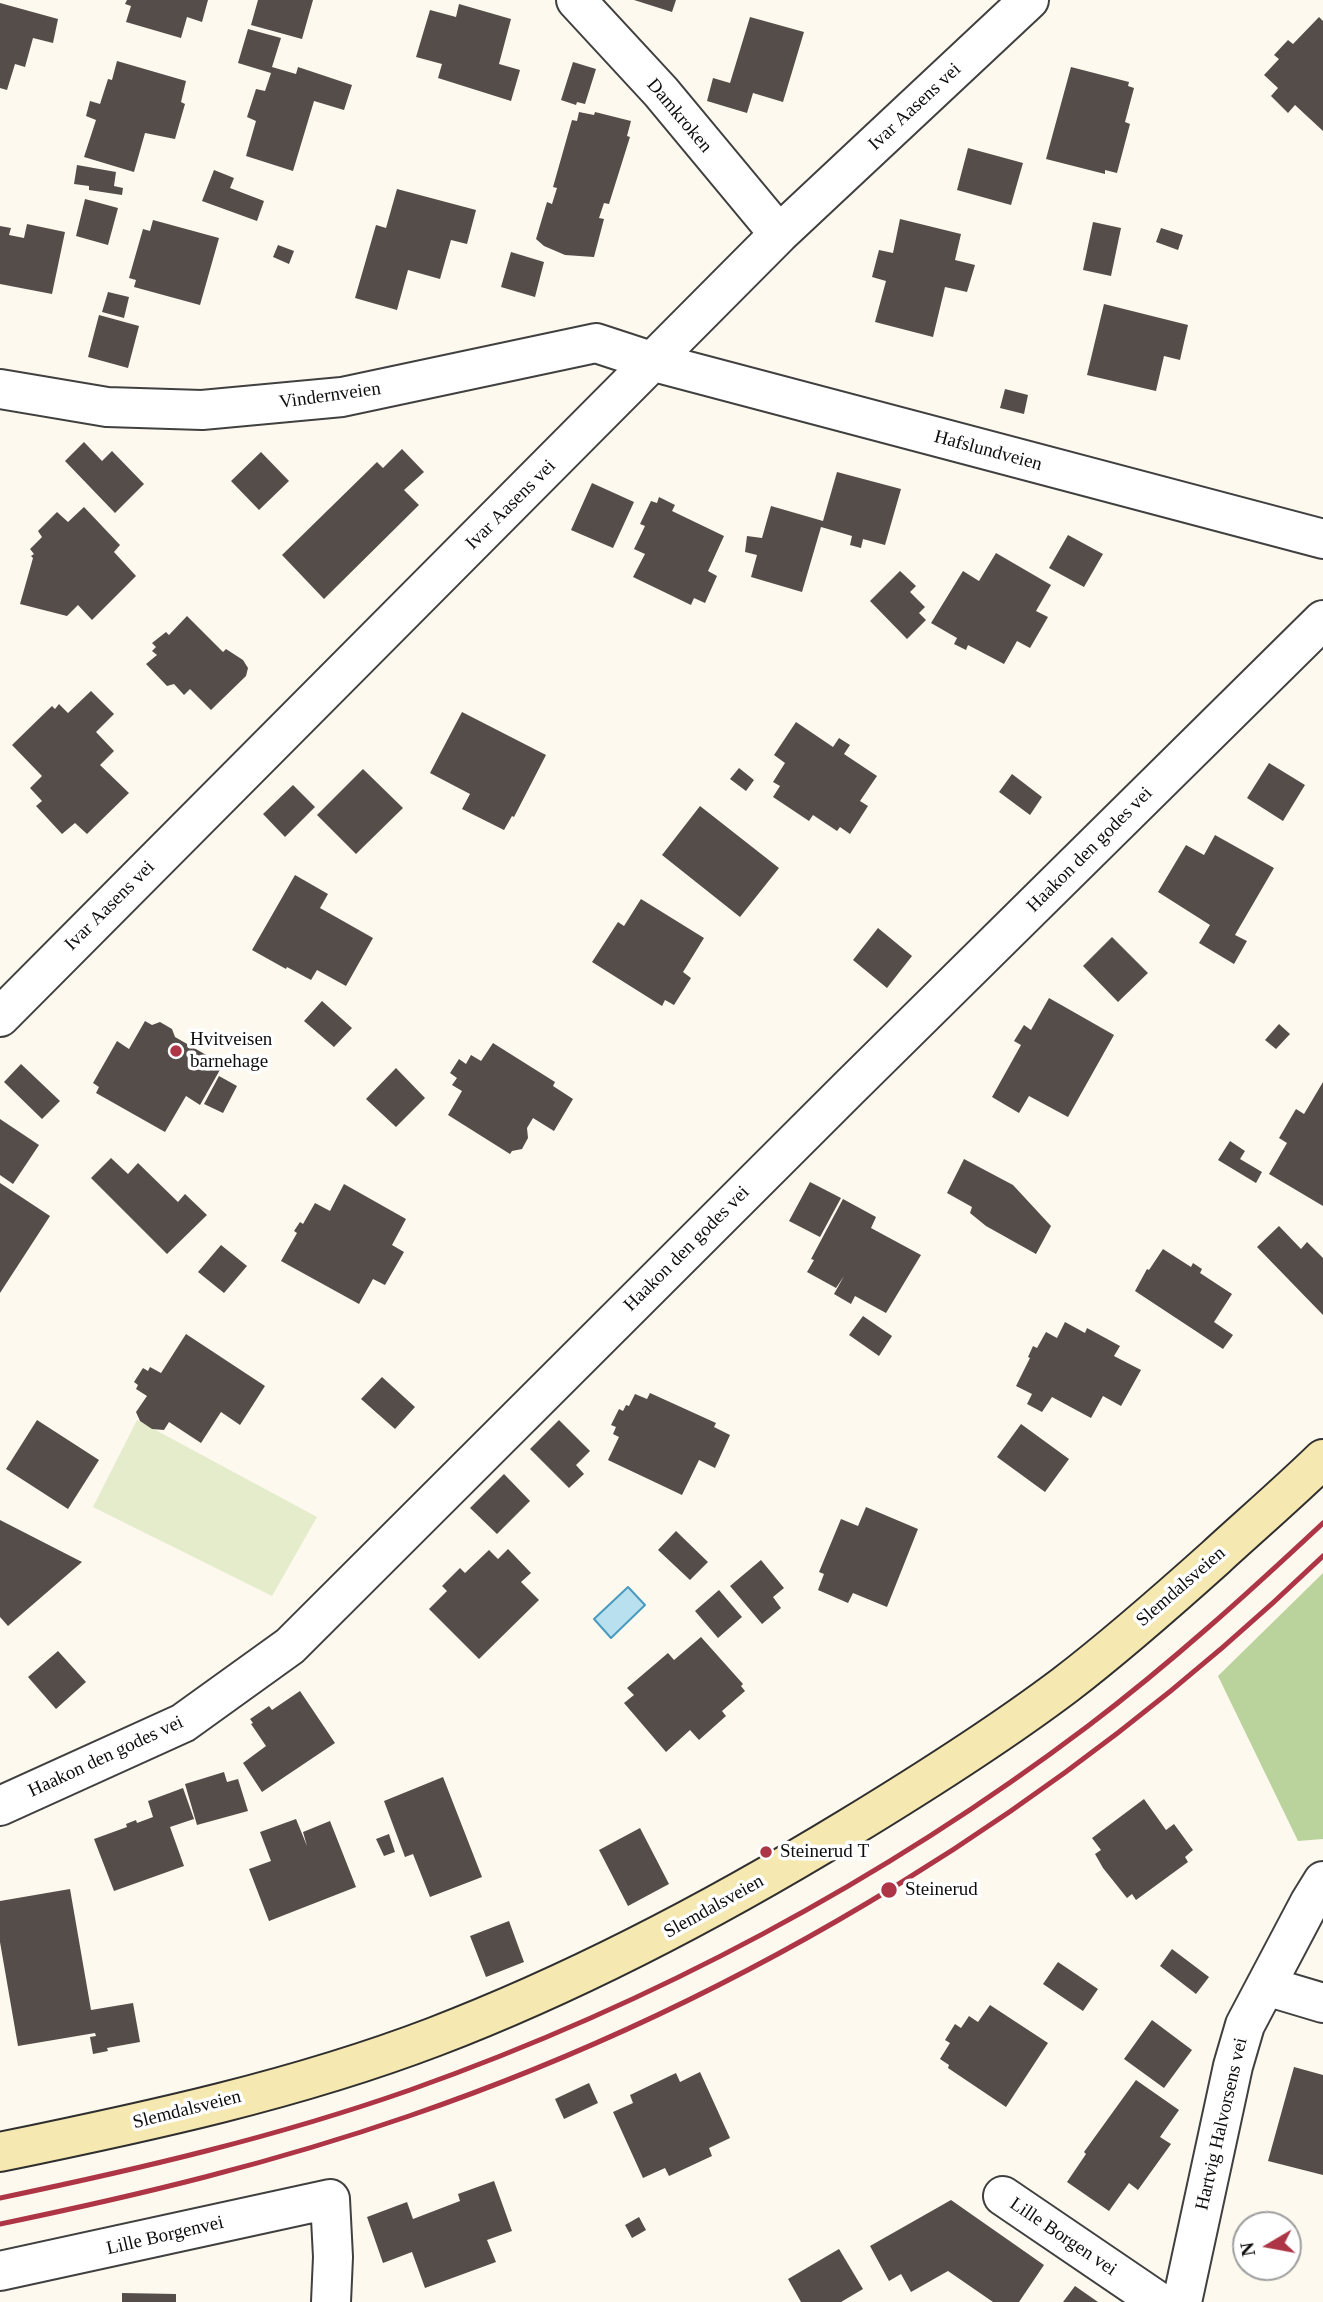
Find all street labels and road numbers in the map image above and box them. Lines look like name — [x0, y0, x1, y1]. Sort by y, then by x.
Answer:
street label: Ivar Aasens vei — [864, 58, 966, 156]
street label: Damkroken — [641, 74, 717, 158]
street label: Vindernveien — [278, 378, 382, 414]
street label: Hafslundveien — [932, 426, 1044, 476]
street label: Ivar Aasens vei — [461, 455, 561, 555]
street label: Haakon den godes vei — [1022, 782, 1158, 918]
street label: Ivar Aasens vei — [60, 856, 160, 956]
street label: Haakon den godes vei — [619, 1181, 755, 1317]
street label: Slemdalsveien — [1132, 1542, 1230, 1632]
street label: Haakon den godes vei — [25, 1711, 187, 1803]
street label: Slemdalsveien — [660, 1870, 768, 1944]
street label: Hartvig Halvorsens vei — [1191, 2036, 1253, 2212]
street label: Slemdalsveien — [130, 2086, 244, 2134]
street label: Lille Borgen vei — [1005, 2193, 1121, 2281]
street label: Lille Borgenvei — [104, 2211, 226, 2261]

